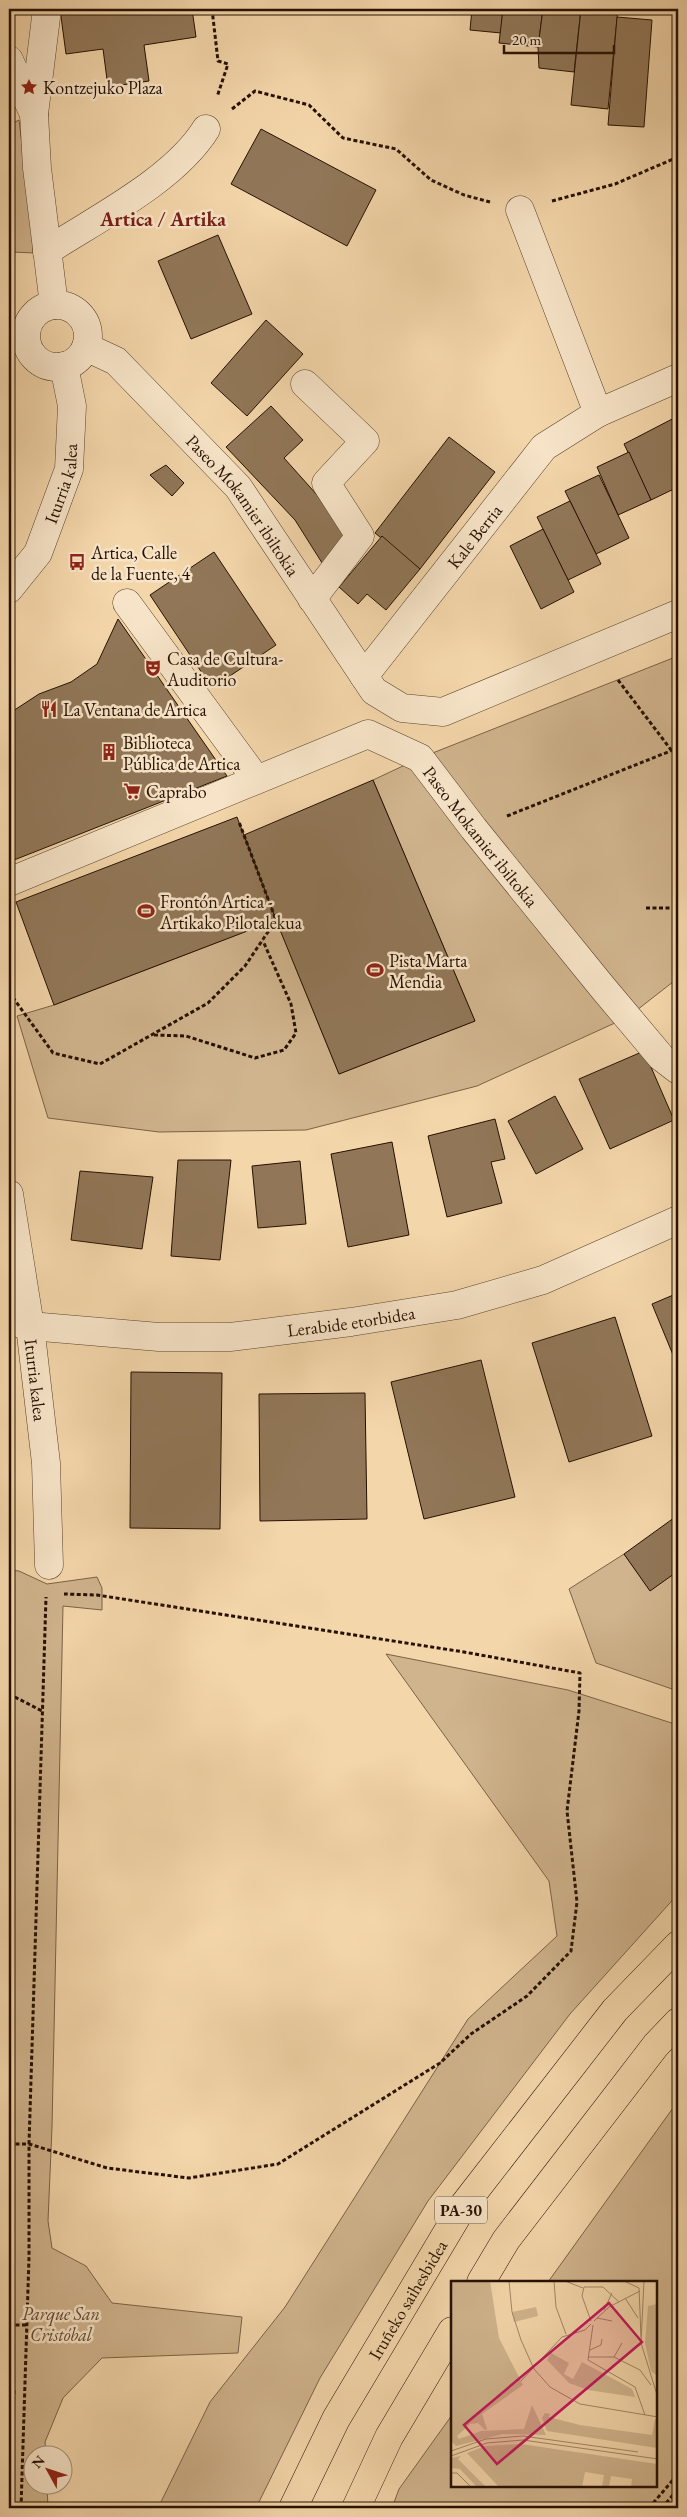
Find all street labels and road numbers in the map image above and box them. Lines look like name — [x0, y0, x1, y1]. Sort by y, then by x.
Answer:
street label: Paseo Mokamier ibiltokia — [182, 429, 306, 581]
street label: Iturria kalea — [38, 442, 82, 527]
street label: Kale Berria — [442, 499, 507, 573]
street label: Paseo Mokamier ibiltokia — [419, 761, 545, 912]
street label: Lerabide etorbidea — [286, 1300, 417, 1341]
street label: Iturria kalea — [20, 1338, 53, 1423]
road number: PA-30 — [435, 2196, 487, 2224]
street label: Iruñeko saihesbidea — [363, 2235, 452, 2364]

